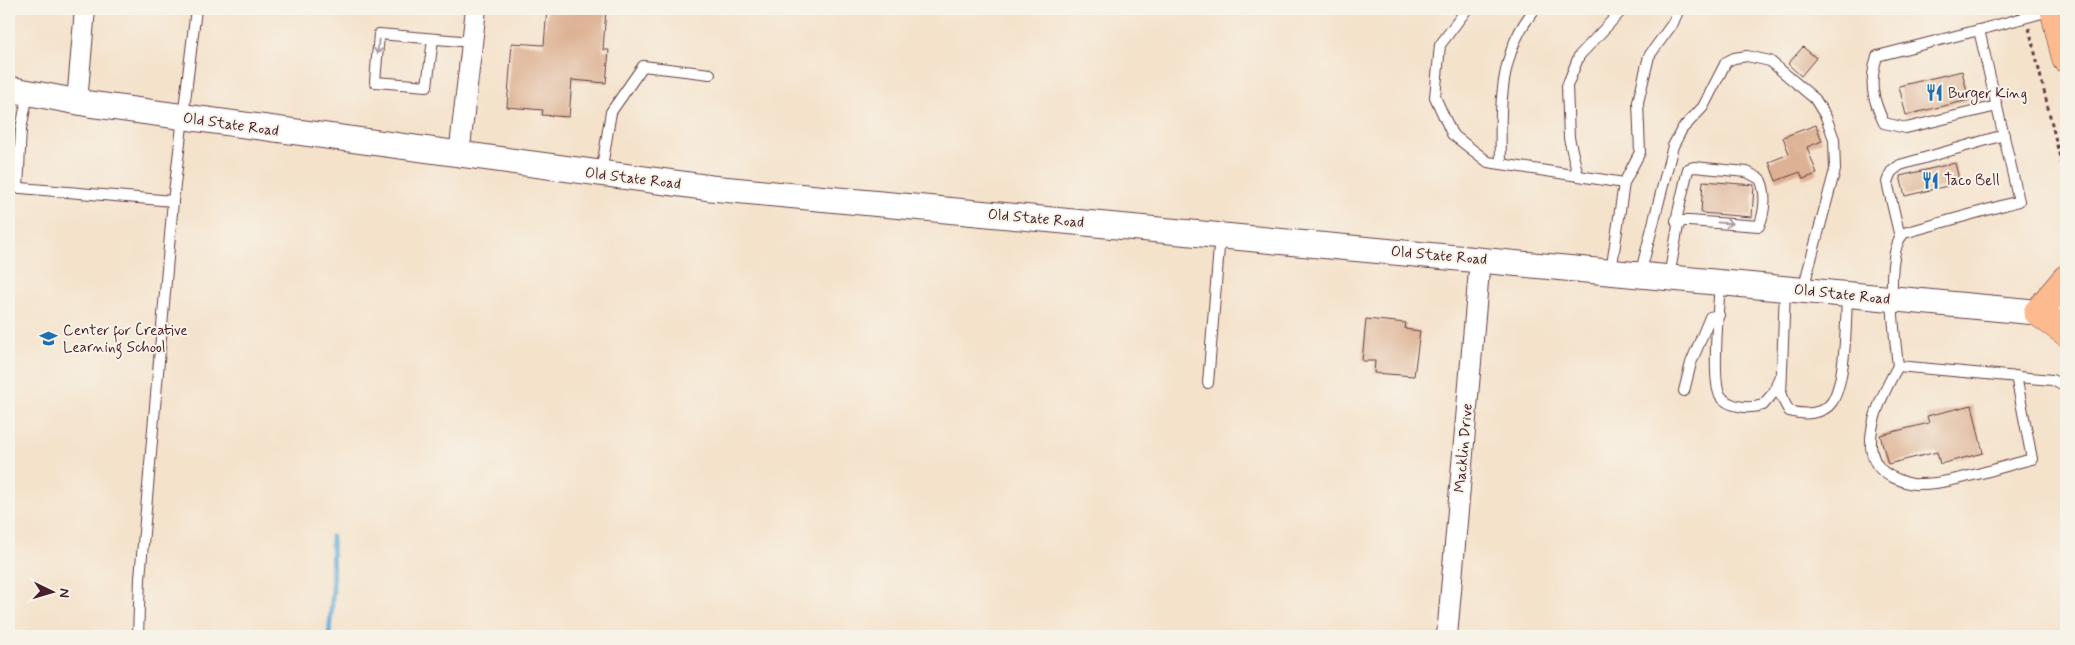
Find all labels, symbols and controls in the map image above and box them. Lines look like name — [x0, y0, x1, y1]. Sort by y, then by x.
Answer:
one-way arrow — [373, 38, 383, 54]
restaurant icon: Burger King — [1924, 83, 1944, 103]
place label: Burger King — [1948, 84, 2027, 105]
street label: Old State Road — [182, 108, 280, 142]
street label: Old State Road — [584, 163, 682, 195]
restaurant icon: Taco Bell — [1920, 170, 1940, 190]
place label: Taco Bell — [1944, 171, 2000, 191]
street label: Old State Road — [987, 205, 1085, 233]
one-way arrow — [1717, 219, 1733, 228]
street label: Old State Road — [1390, 242, 1488, 270]
street label: Old State Road — [1793, 280, 1891, 310]
place label: Center for Creative Learning School — [63, 321, 188, 359]
school or university icon: Center for Creative Learning School — [39, 329, 59, 349]
street label: Macklin Drive — [1450, 402, 1478, 494]
north arrow — [28, 568, 78, 618]
text: N — [55, 588, 73, 598]

